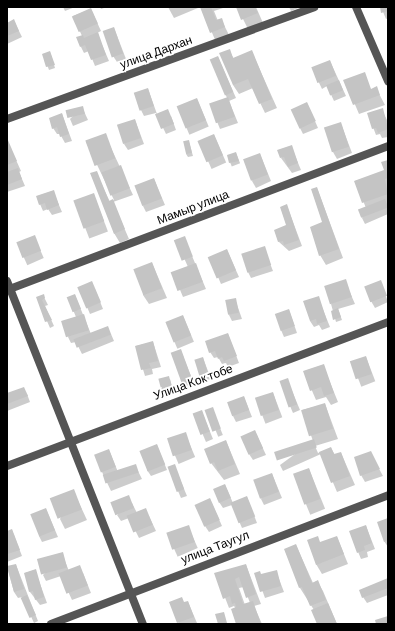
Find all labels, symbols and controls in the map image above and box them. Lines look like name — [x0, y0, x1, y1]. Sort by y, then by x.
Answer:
street label: улица Дархан — [118, 32, 194, 72]
street label: Мамыр улица — [155, 187, 231, 227]
street label: Улица Кок тобе — [151, 361, 235, 403]
street label: улица Таугул — [179, 527, 251, 567]

